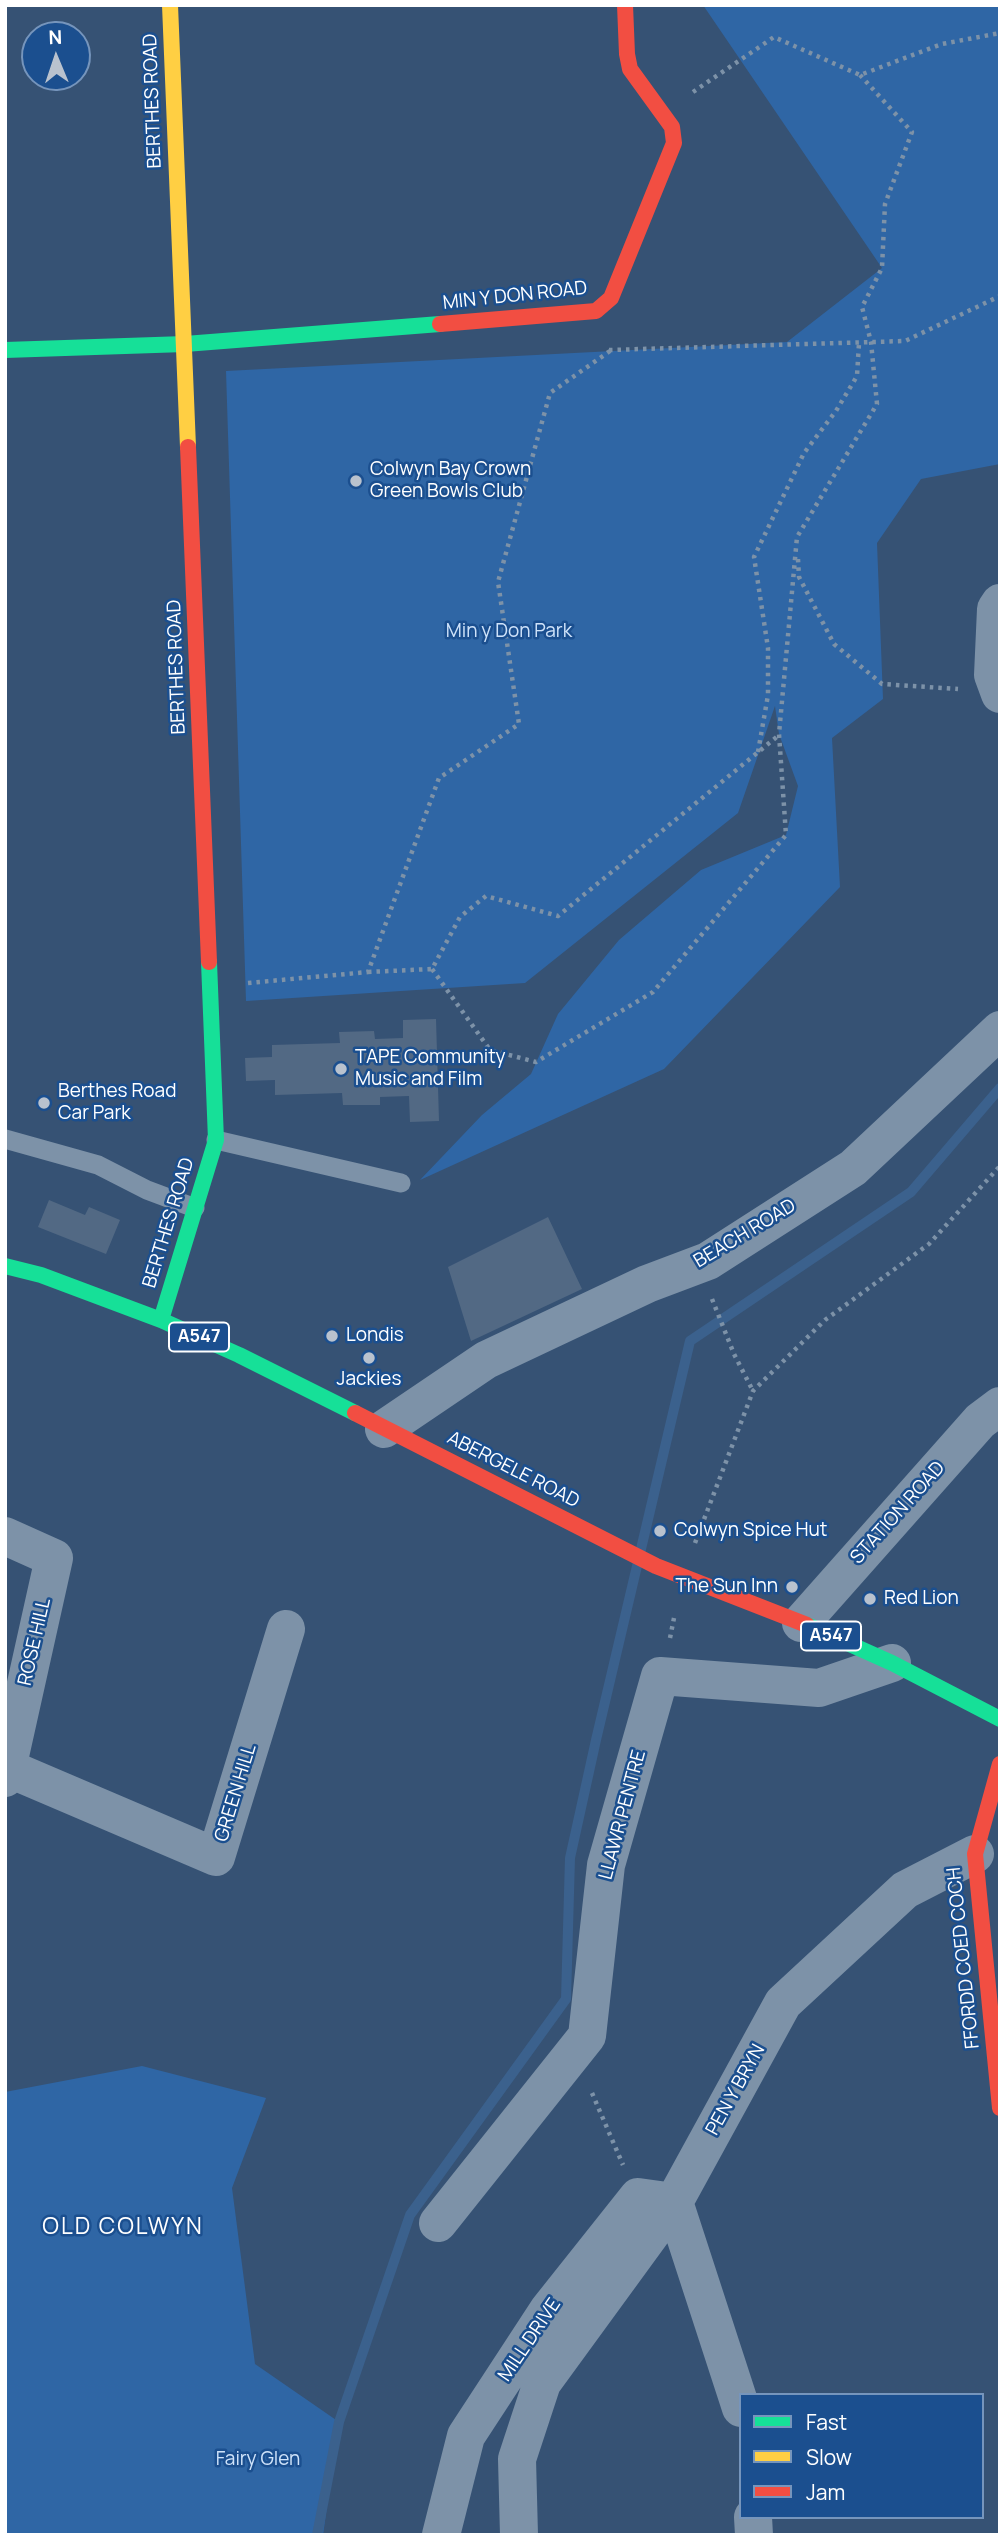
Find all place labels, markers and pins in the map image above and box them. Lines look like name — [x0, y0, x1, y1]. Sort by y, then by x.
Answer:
place label: Colwyn Bay Crown Green Bowls Club — [370, 459, 531, 503]
marker: Colwyn Bay Crown Green Bowls Club — [348, 473, 364, 489]
place label: TAPE Community Music and Film — [355, 1047, 506, 1091]
marker: TAPE Community Music and Film — [333, 1061, 349, 1077]
place label: Berthes Road Car Park — [58, 1081, 176, 1125]
marker: Berthes Road Car Park — [36, 1095, 52, 1111]
place label: Londis — [346, 1325, 404, 1347]
marker: Londis — [324, 1328, 340, 1344]
marker: Jackies — [361, 1350, 377, 1366]
place label: Jackies — [337, 1369, 401, 1391]
place label: Colwyn Spice Hut — [674, 1520, 827, 1542]
marker: Colwyn Spice Hut — [652, 1523, 668, 1539]
place label: The Sun Inn — [675, 1576, 778, 1598]
marker: The Sun Inn — [784, 1579, 800, 1595]
place label: Red Lion — [884, 1588, 959, 1610]
marker: Red Lion — [862, 1591, 878, 1607]

